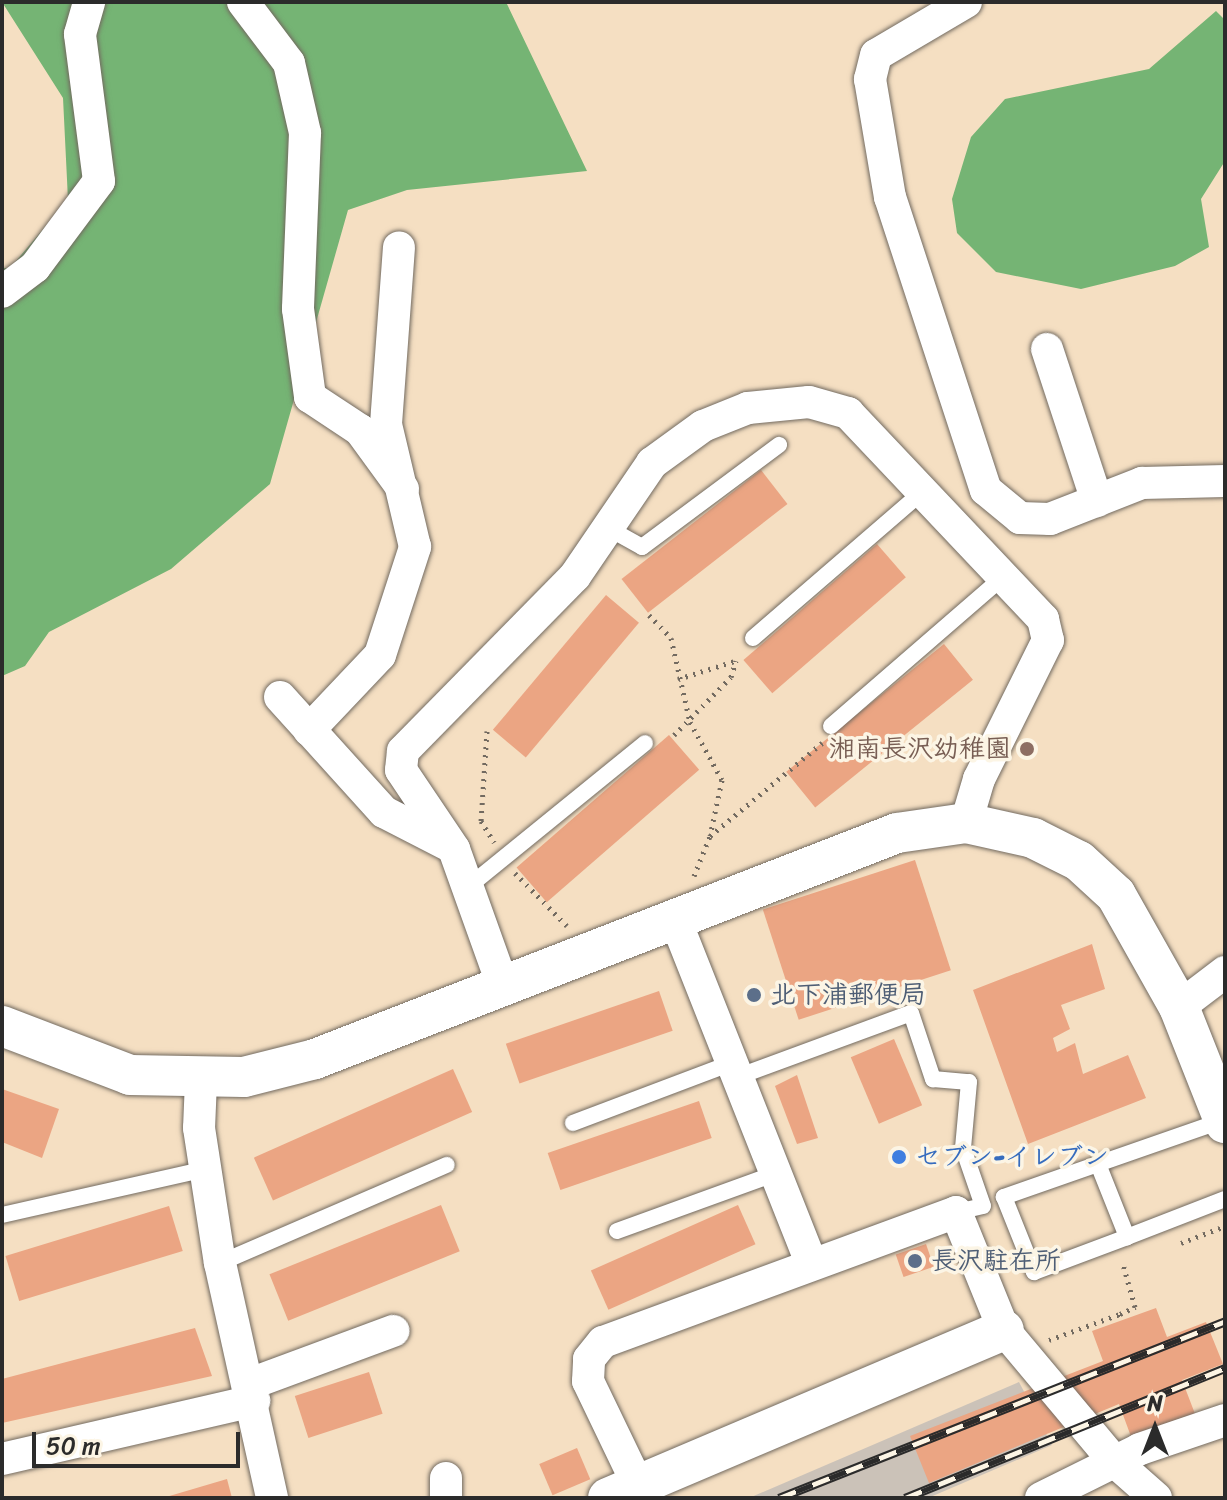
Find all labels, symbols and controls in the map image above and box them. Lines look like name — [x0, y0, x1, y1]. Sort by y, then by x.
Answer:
place label: 湘南長沢幼稚園 — [829, 733, 1011, 765]
marker: 湘南長沢幼稚園 — [1018, 740, 1036, 758]
place label: 北下浦郵便局 — [770, 979, 926, 1011]
marker: 北下浦郵便局 — [745, 986, 763, 1004]
place label: セブン-イレブン — [915, 1141, 1109, 1173]
marker: セブン-イレブン — [890, 1148, 908, 1166]
place label: 長沢駐在所 — [931, 1245, 1061, 1277]
marker: 長沢駐在所 — [906, 1252, 924, 1270]
text: N — [1147, 1384, 1163, 1423]
north arrow — [1115, 1388, 1195, 1468]
scale bar — [36, 1416, 244, 1466]
text: 50 m — [46, 1425, 101, 1467]

